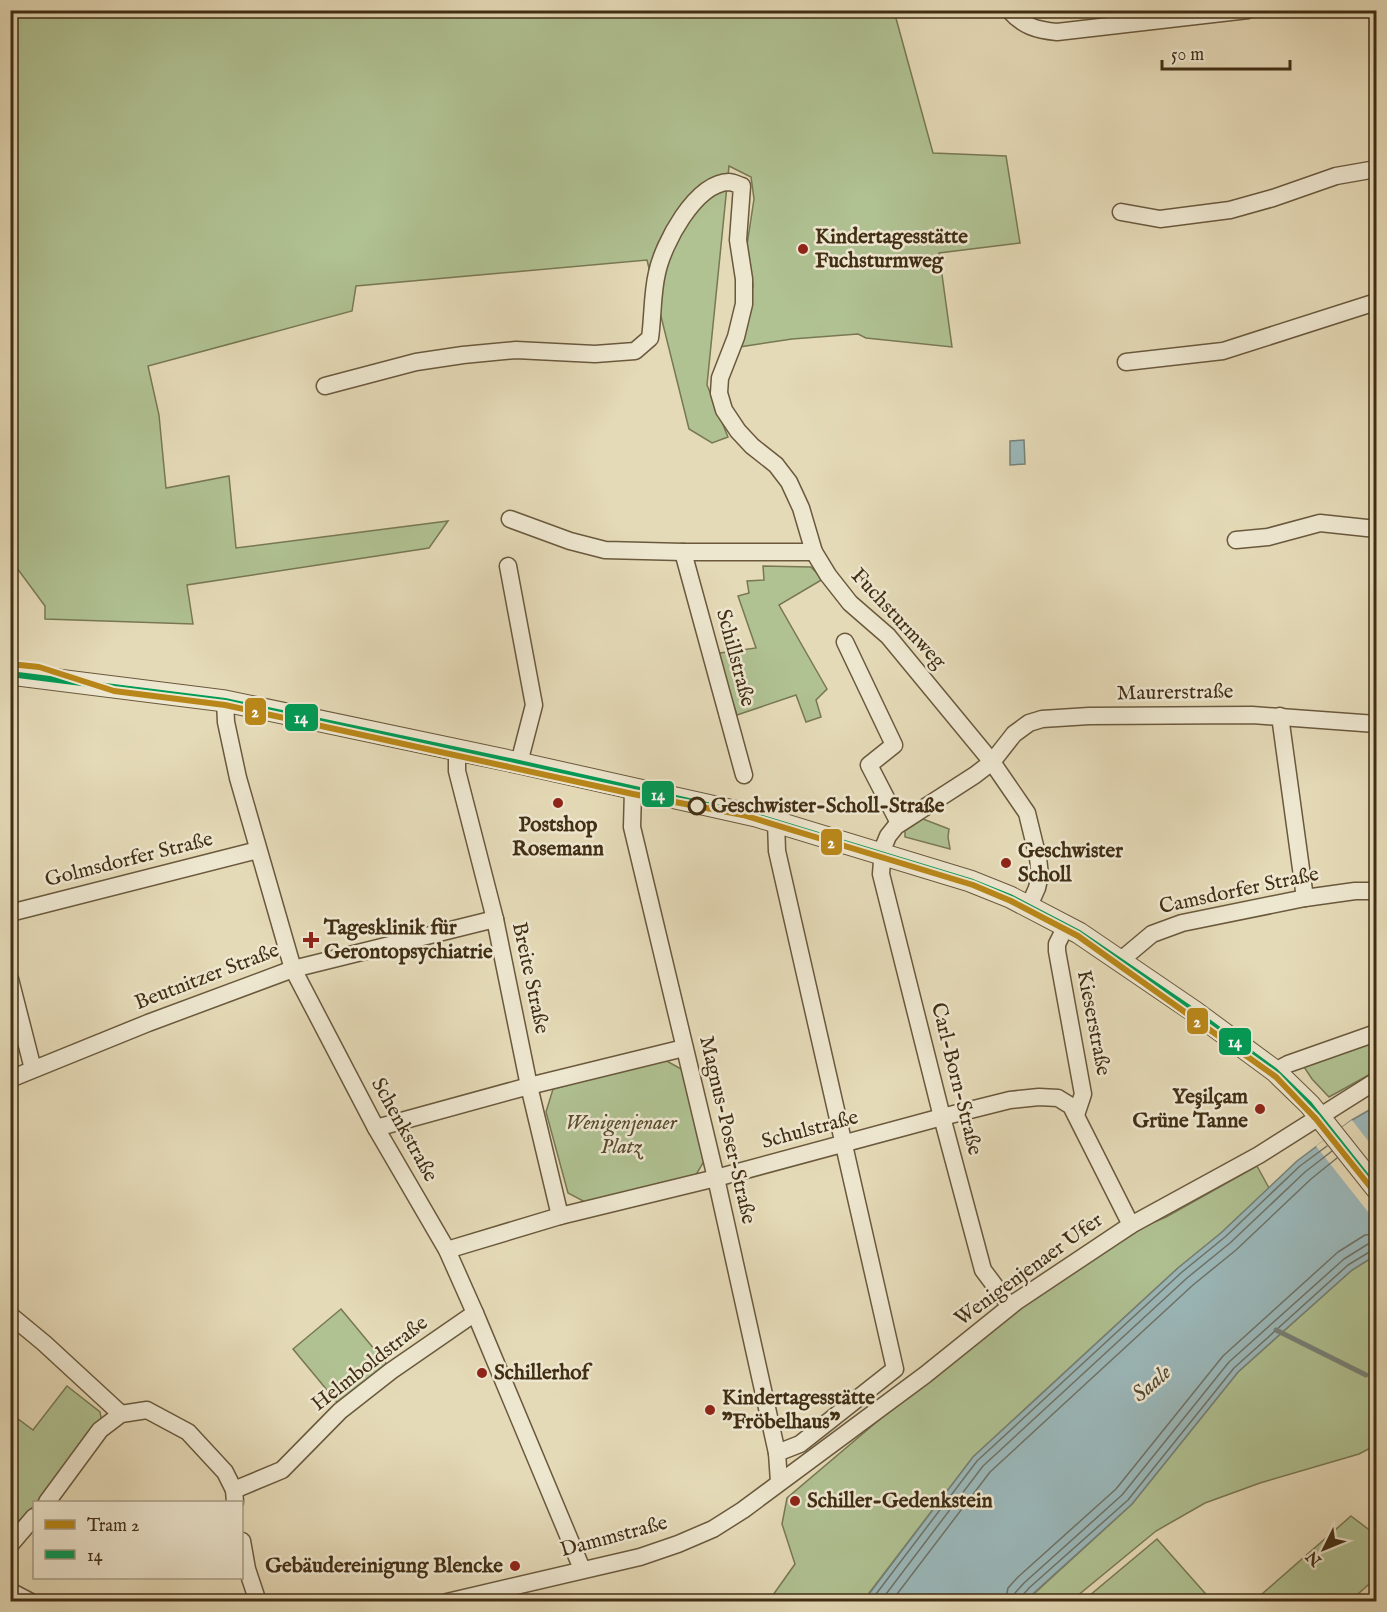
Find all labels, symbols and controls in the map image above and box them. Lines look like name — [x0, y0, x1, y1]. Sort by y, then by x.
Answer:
scale bar — [1162, 33, 1290, 71]
text: 50 m — [1171, 44, 1204, 67]
place label: Kindertagesstätte Fuchsturmweg — [815, 224, 968, 275]
marker: Kindertagesstätte Fuchsturmweg — [796, 242, 810, 256]
street label: Fuchsturmweg — [844, 563, 952, 676]
street label: Schillstraße — [709, 606, 761, 710]
street label: Maurerstraße — [1116, 678, 1234, 708]
line badge: 2 — [244, 697, 267, 726]
text: 2 — [251, 703, 259, 723]
line badge: 14 — [284, 703, 319, 732]
text: 14 — [294, 709, 309, 729]
line badge: 14 — [641, 780, 675, 808]
text: 14 — [651, 786, 666, 806]
place label: Geschwister-Scholl-Straße — [711, 793, 945, 820]
marker: Postshop Rosemann — [551, 796, 565, 810]
marker: Geschwister-Scholl-Straße — [688, 797, 706, 815]
place label: Postshop Rosemann — [512, 812, 604, 863]
street label: Golmsdorfer Straße — [42, 826, 216, 894]
line badge: 2 — [820, 828, 843, 856]
text: 2 — [827, 834, 835, 854]
place label: Geschwister Scholl — [1018, 838, 1123, 889]
marker: Geschwister Scholl — [999, 856, 1013, 870]
street label: Camsdorfer Straße — [1157, 861, 1322, 921]
place label: Tagesklinik für Gerontopsychiatrie — [323, 915, 493, 966]
street label: Breite Straße — [505, 920, 555, 1037]
marker: Tagesklinik für Gerontopsychiatrie — [302, 931, 320, 949]
street label: Beutnitzer Straße — [131, 937, 283, 1017]
street label: Kieserstraße — [1070, 968, 1117, 1078]
street label: Carl-Born-Straße — [924, 1000, 988, 1158]
line badge: 2 — [1186, 1007, 1209, 1035]
text: 2 — [1193, 1013, 1201, 1033]
line badge: 14 — [1218, 1027, 1252, 1056]
street label: Magnus-Poser-Straße — [692, 1033, 762, 1227]
text: 14 — [1228, 1033, 1243, 1053]
street label: Schenkstraße — [364, 1073, 444, 1187]
place label: Yeşilçam Grüne Tanne — [1133, 1084, 1249, 1135]
marker: Yeşilçam Grüne Tanne — [1253, 1102, 1267, 1116]
street label: Schulstraße — [759, 1104, 862, 1156]
park label: Wenigenjenaer Platz — [565, 1110, 678, 1161]
street label: Wenigenjenaer Ufer — [950, 1207, 1109, 1333]
street label: Helmboldstraße — [306, 1310, 434, 1418]
water label: Saale — [1126, 1359, 1178, 1409]
place label: Schillerhof — [494, 1360, 593, 1387]
marker: Schillerhof — [475, 1366, 489, 1380]
place label: Kindertagesstätte "Fröbelhaus" — [722, 1385, 875, 1436]
marker: Kindertagesstätte "Fröbelhaus" — [703, 1403, 717, 1417]
place label: Schiller-Gedenkstein — [807, 1488, 993, 1515]
marker: Schiller-Gedenkstein — [788, 1494, 802, 1508]
legend — [33, 1501, 243, 1579]
street label: Dammstraße — [557, 1510, 671, 1564]
text: Tram 2 — [87, 1515, 139, 1538]
north arrow — [1294, 1519, 1354, 1579]
text: 14 — [87, 1545, 103, 1568]
text: N — [1302, 1546, 1327, 1570]
place label: Gebäudereinigung Blencke — [265, 1553, 503, 1580]
marker: Gebäudereinigung Blencke — [508, 1559, 522, 1573]

